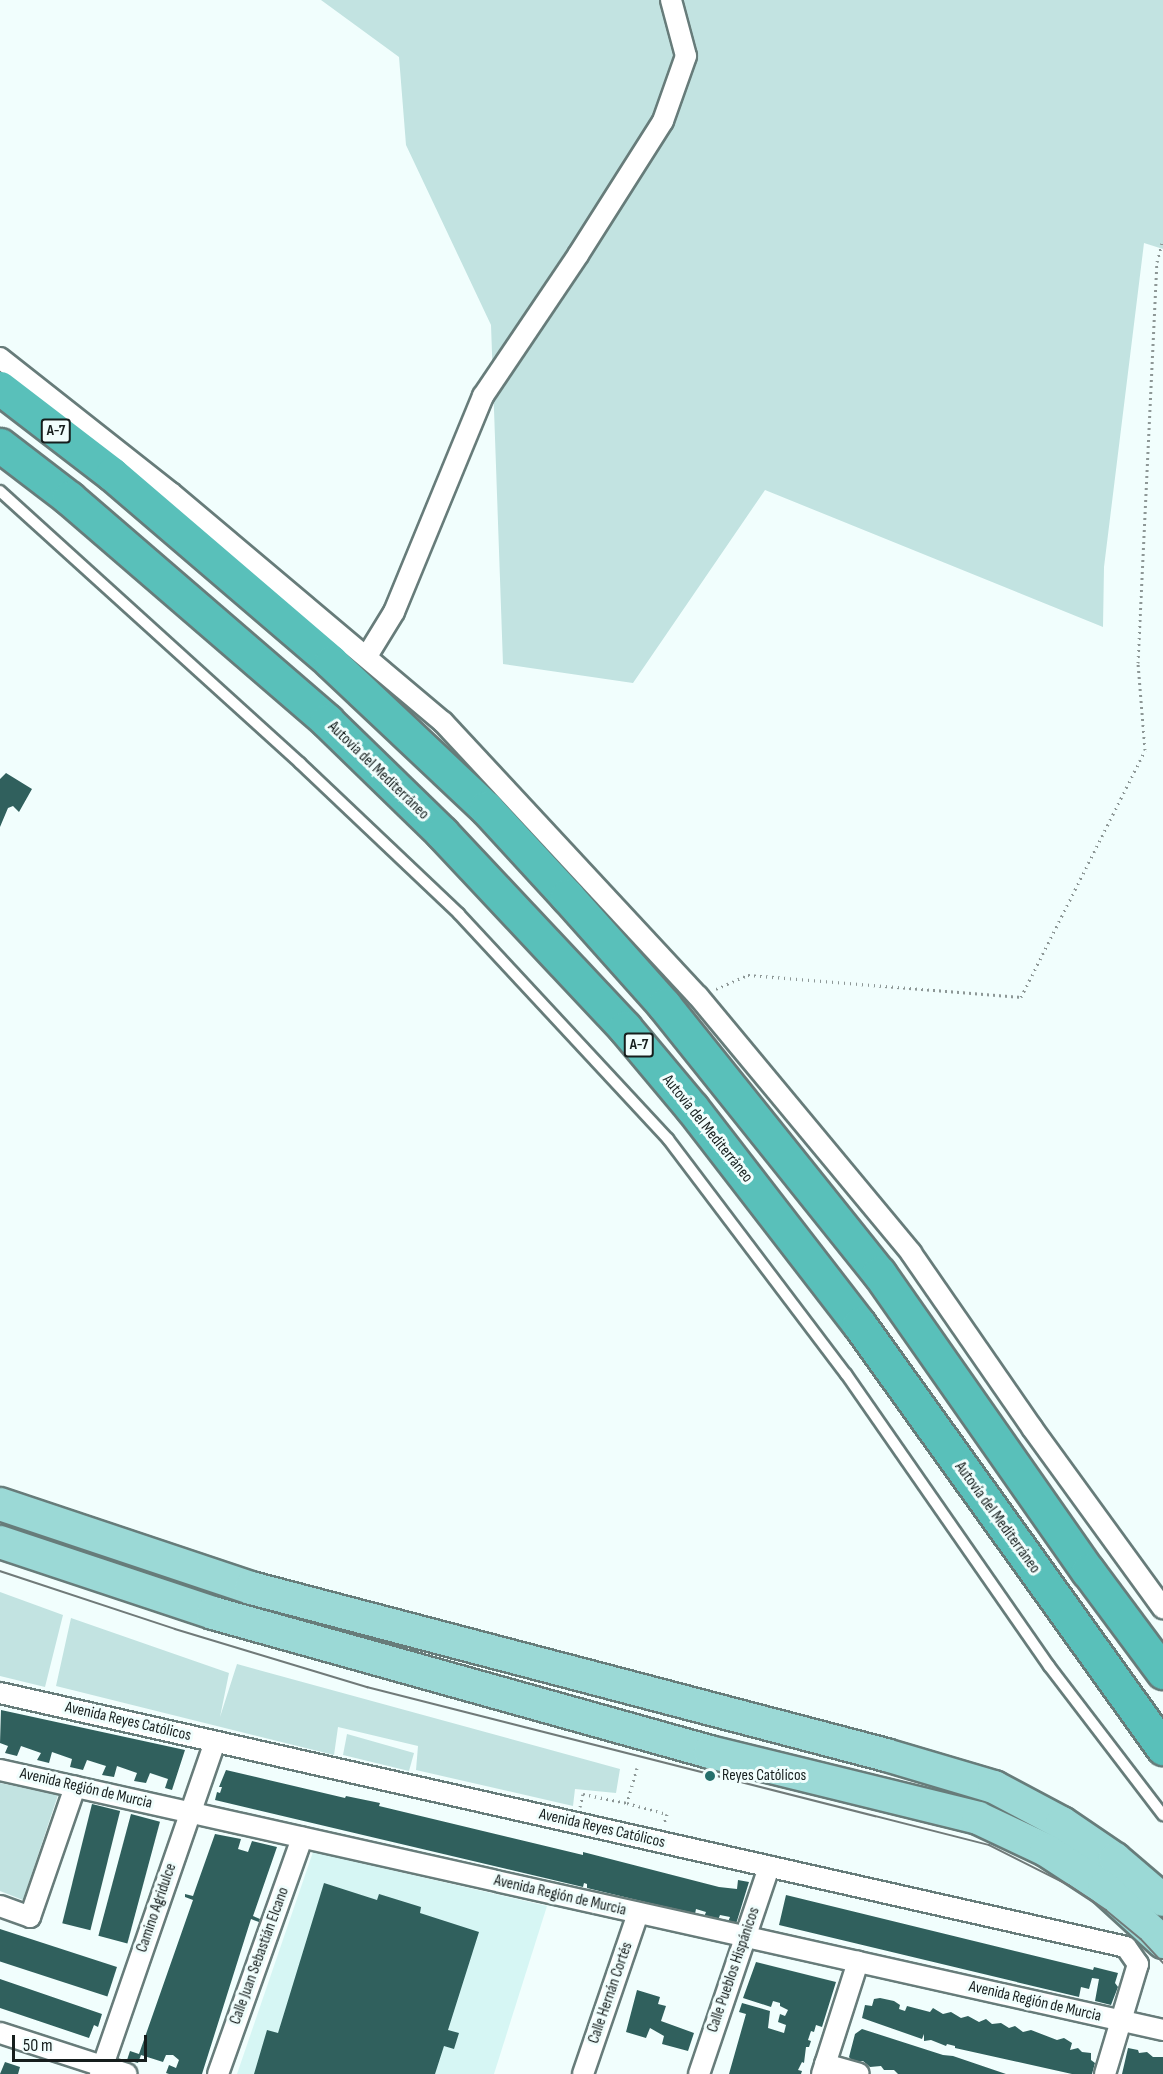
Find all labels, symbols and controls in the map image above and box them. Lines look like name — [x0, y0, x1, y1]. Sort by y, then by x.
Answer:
road number: A-7 — [40, 419, 72, 443]
street label: Autovía del Mediterráneo — [323, 718, 433, 824]
road number: A-7 — [622, 1033, 656, 1057]
street label: Autovía del Mediterráneo — [658, 1071, 756, 1187]
street label: Autovía del Mediterráneo — [950, 1459, 1044, 1577]
street label: Avenida Reyes Católicos — [63, 1698, 193, 1746]
street label: Avenida Región de Murcia — [18, 1764, 154, 1814]
place label: Reyes Católicos — [722, 1766, 806, 1786]
marker: Reyes Católicos — [703, 1769, 717, 1783]
street label: Avenida Reyes Católicos — [537, 1805, 667, 1853]
street label: Camino Agridulce — [133, 1861, 181, 1955]
street label: Avenida Región de Murcia — [492, 1871, 628, 1921]
street label: Calle Juan Sebastián Elcano — [226, 1885, 294, 2027]
street label: Calle Pueblos Hispánicos — [704, 1905, 764, 2035]
street label: Calle Hernán Cortés — [585, 1940, 637, 2046]
street label: Avenida Región de Murcia — [967, 1977, 1103, 2027]
scale bar — [15, 2023, 150, 2061]
text: 50 m — [23, 2035, 53, 2056]

